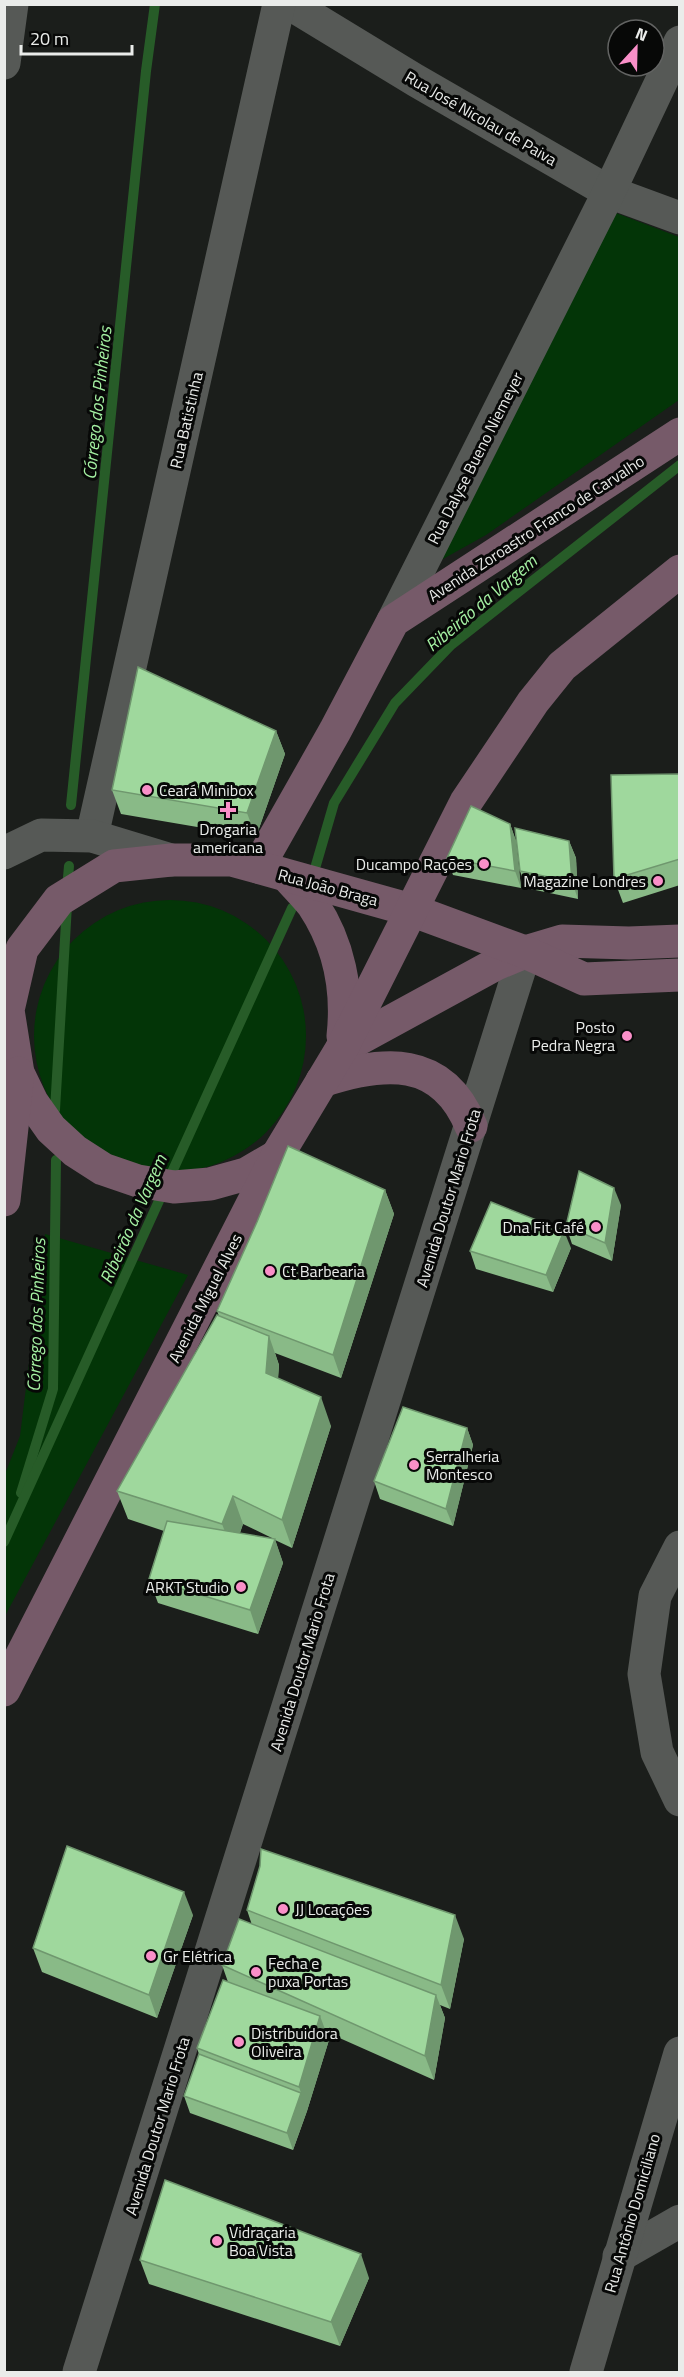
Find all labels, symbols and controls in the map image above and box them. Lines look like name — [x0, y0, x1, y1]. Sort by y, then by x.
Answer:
scale bar — [21, 18, 132, 56]
north arrow — [606, 18, 666, 78]
text: N — [632, 21, 651, 47]
text: 20 m — [30, 25, 69, 52]
street label: Rua José Nicolau de Paiva — [401, 65, 561, 171]
water label: Córrego dos Pinheiros — [76, 324, 119, 481]
street label: Rua Dalyse Bueno Niemeyer — [421, 367, 529, 548]
street label: Rua Batistinha — [163, 369, 209, 471]
street label: Avenida Zoroastro Franco de Carvalho — [423, 449, 649, 607]
water label: Ribeirão da Vargem — [419, 547, 544, 658]
place label: Ceará Minibox — [159, 778, 254, 802]
marker: Ceará Minibox — [140, 783, 154, 797]
marker: Drogaria americana — [221, 803, 235, 817]
place label: Drogaria americana — [193, 817, 263, 859]
place label: Ducampo Rações — [356, 852, 472, 876]
marker: Ducampo Rações — [477, 857, 491, 871]
street label: Rua João Braga — [275, 862, 381, 912]
place label: Magazine Londres — [523, 869, 646, 893]
marker: Magazine Londres — [651, 874, 665, 888]
place label: Posto Pedra Negra — [531, 1015, 615, 1057]
marker: Posto Pedra Negra — [620, 1029, 634, 1043]
street label: Avenida Doutor Mario Frota — [409, 1106, 487, 1290]
water label: Ribeirão da Vargem — [92, 1149, 174, 1288]
place label: Dna Fit Café — [503, 1215, 584, 1239]
marker: Dna Fit Café — [589, 1220, 603, 1234]
street label: Avenida Miguel Alves — [162, 1229, 248, 1367]
water label: Córrego dos Pinheiros — [20, 1236, 52, 1392]
place label: Ct Barbearia — [282, 1259, 365, 1283]
marker: Ct Barbearia — [263, 1264, 277, 1278]
place label: Serralheria Montesco — [426, 1444, 499, 1486]
marker: Serralheria Montesco — [407, 1458, 421, 1472]
street label: Avenida Doutor Mario Frota — [263, 1570, 341, 1754]
place label: ARKT Studio — [146, 1575, 229, 1599]
marker: ARKT Studio — [234, 1580, 248, 1594]
place label: JJ Locações — [295, 1897, 370, 1921]
marker: JJ Locações — [276, 1902, 290, 1916]
place label: Gr Elétrica — [163, 1944, 232, 1968]
marker: Gr Elétrica — [144, 1949, 158, 1963]
place label: Fecha e puxa Portas — [268, 1951, 348, 1993]
marker: Fecha e puxa Portas — [249, 1965, 263, 1979]
place label: Distribuidora Oliveira — [251, 2021, 338, 2063]
street label: Avenida Doutor Mario Frota — [118, 2034, 196, 2218]
marker: Distribuidora Oliveira — [232, 2035, 246, 2049]
street label: Rua Antônio Domiciliano — [598, 2131, 666, 2295]
place label: Vidraçaria Boa Vista — [229, 2220, 296, 2262]
marker: Vidraçaria Boa Vista — [210, 2234, 224, 2248]

